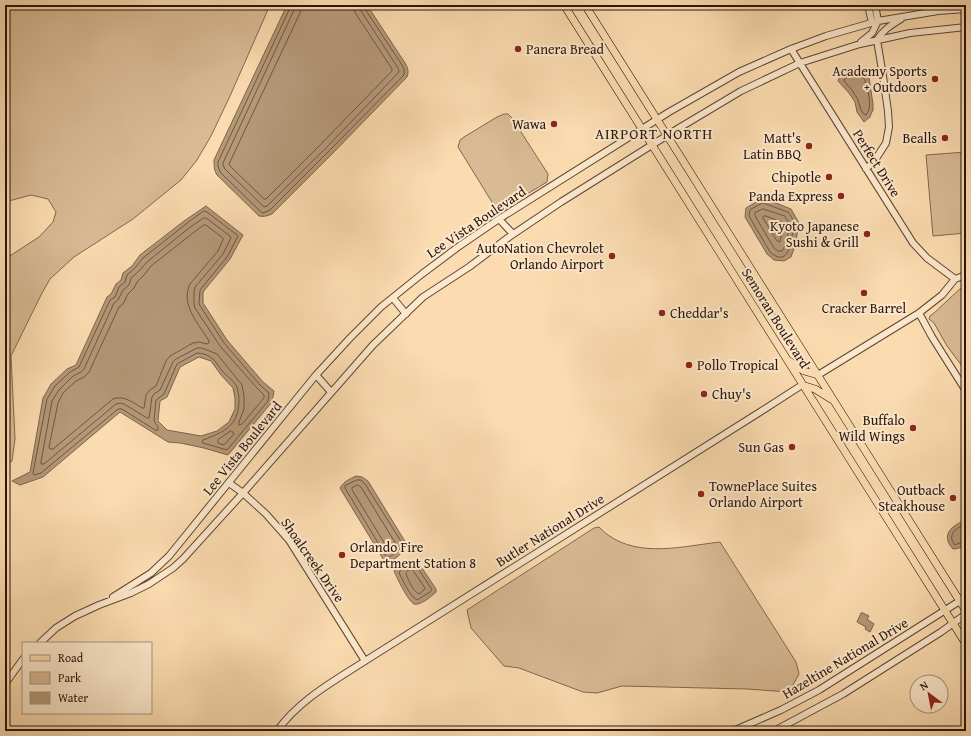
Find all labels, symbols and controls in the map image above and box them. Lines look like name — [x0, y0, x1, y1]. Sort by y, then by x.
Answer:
place label: Panera Bread — [526, 39, 605, 59]
marker: Panera Bread — [513, 44, 523, 54]
place label: Academy Sports + Outdoors — [832, 61, 927, 97]
marker: Academy Sports + Outdoors — [930, 74, 940, 84]
place label: Wawa — [512, 114, 546, 134]
marker: Wawa — [549, 119, 559, 129]
district label: AIRPORT NORTH — [595, 123, 713, 144]
street label: Perfect Drive — [848, 125, 906, 201]
place label: Matt's Latin BBQ — [743, 128, 802, 164]
place label: Bealls — [902, 128, 937, 148]
marker: Bealls — [940, 133, 950, 143]
marker: Matt's Latin BBQ — [804, 141, 814, 151]
place label: Chipotle — [771, 167, 821, 187]
marker: Chipotle — [824, 172, 834, 182]
street label: Lee Vista Boulevard — [422, 181, 530, 263]
place label: Panda Express — [749, 186, 833, 206]
marker: Panda Express — [836, 191, 846, 201]
place label: Kyoto Japanese Sushi & Grill — [770, 216, 859, 252]
marker: Kyoto Japanese Sushi & Grill — [862, 229, 872, 239]
place label: AutoNation Chevrolet Orlando Airport — [476, 238, 604, 274]
marker: AutoNation Chevrolet Orlando Airport — [607, 251, 617, 261]
street label: Semoran Boulevard — [737, 264, 815, 372]
marker: Cracker Barrel — [859, 288, 869, 298]
place label: Cracker Barrel — [822, 298, 906, 318]
place label: Cheddar's — [670, 303, 729, 323]
marker: Cheddar's — [657, 308, 667, 318]
place label: Pollo Tropical — [697, 355, 779, 375]
marker: Pollo Tropical — [684, 360, 694, 370]
place label: Chuy's — [712, 384, 751, 404]
marker: Chuy's — [699, 389, 709, 399]
street label: Lee Vista Boulevard — [198, 396, 287, 499]
place label: Buffalo Wild Wings — [838, 410, 905, 446]
marker: Buffalo Wild Wings — [908, 423, 918, 433]
place label: Sun Gas — [738, 437, 784, 457]
marker: Sun Gas — [787, 442, 797, 452]
place label: TownePlace Suites Orlando Airport — [709, 476, 817, 512]
place label: Outback Steakhouse — [878, 480, 946, 516]
street label: Butler National Drive — [492, 488, 608, 571]
marker: TownePlace Suites Orlando Airport — [696, 489, 706, 499]
marker: Outback Steakhouse — [948, 493, 958, 503]
street label: Shoalcreek Drive — [276, 514, 350, 607]
place label: Orlando Fire Department Station 8 — [350, 537, 476, 573]
marker: Orlando Fire Department Station 8 — [337, 550, 347, 560]
street label: Hazeltine National Drive — [778, 612, 912, 704]
legend — [22, 642, 152, 714]
text: Road — [58, 649, 84, 666]
text: Park — [58, 669, 82, 686]
north arrow — [909, 674, 949, 714]
text: N — [916, 676, 932, 694]
text: Water — [58, 689, 88, 706]

